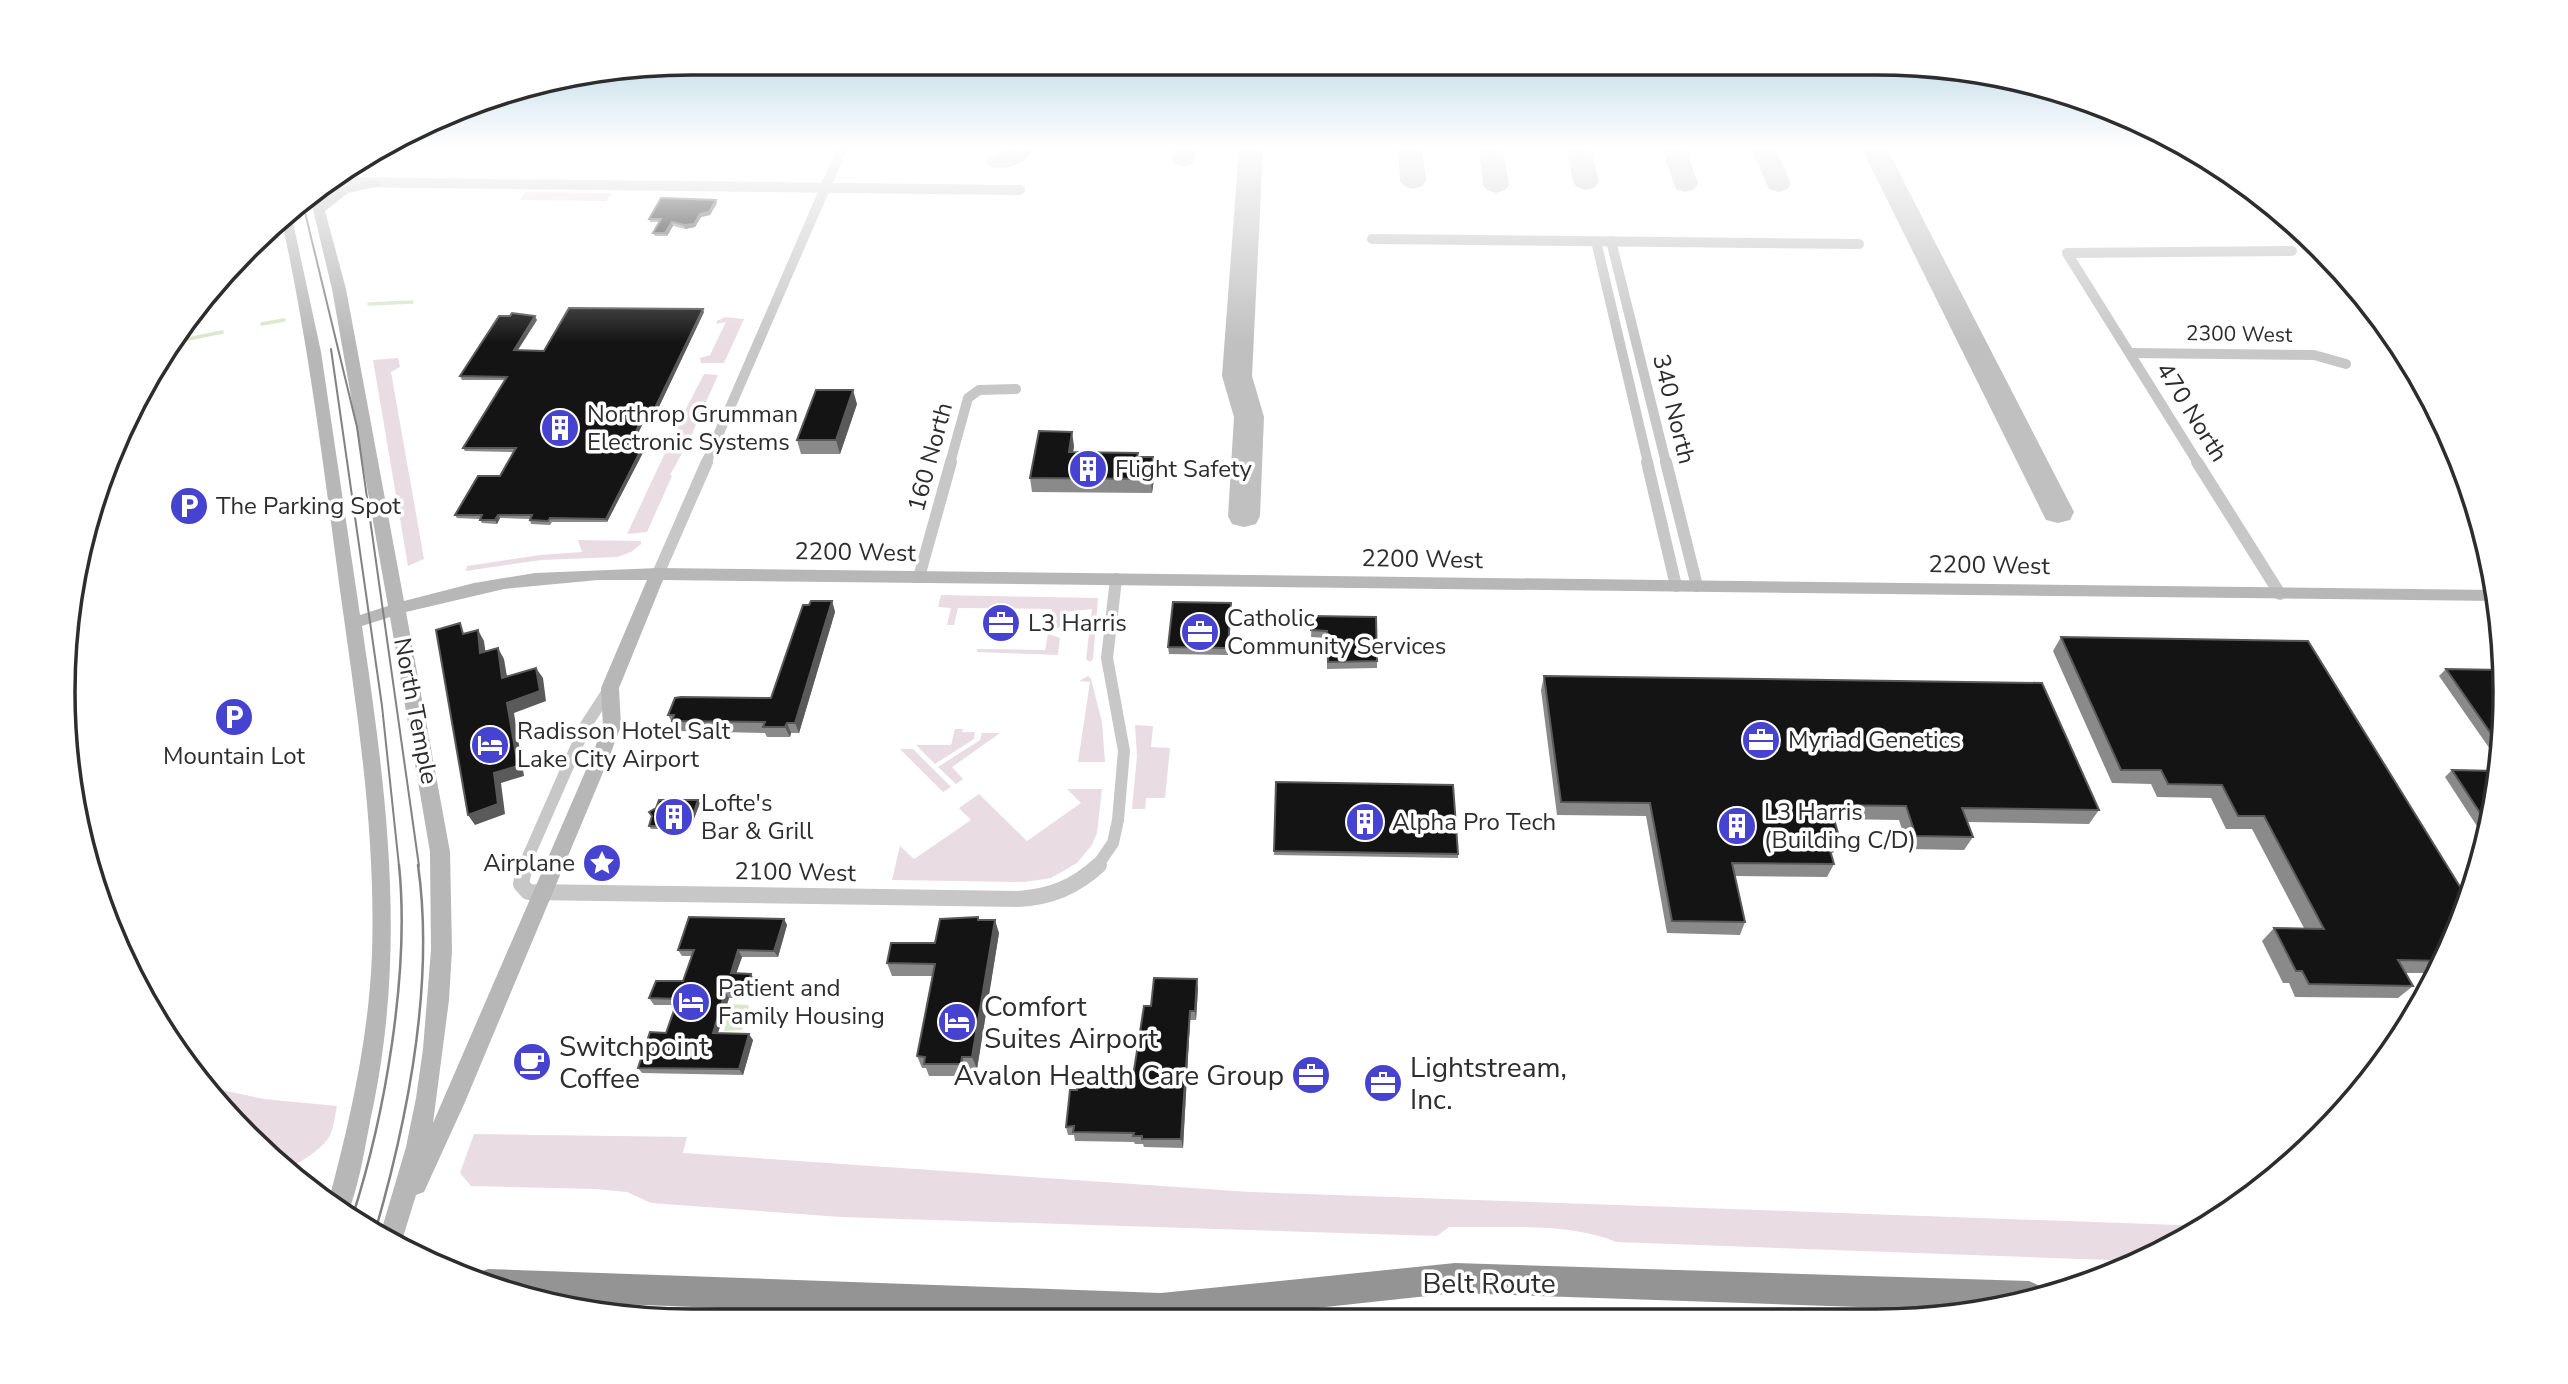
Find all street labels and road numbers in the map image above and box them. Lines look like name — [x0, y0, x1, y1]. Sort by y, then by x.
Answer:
street label: 2300 West — [2186, 319, 2293, 349]
street label: 340 North — [1645, 351, 1703, 467]
street label: 470 North — [2149, 356, 2235, 468]
street label: 160 North — [900, 399, 960, 515]
street label: 2200 West — [794, 535, 917, 569]
street label: 2200 West — [1361, 542, 1484, 576]
street label: 2200 West — [1928, 548, 2051, 582]
street label: North Temple — [386, 635, 446, 787]
street label: 2100 West — [734, 855, 857, 889]
street label: Belt Route — [1422, 1265, 1556, 1303]

